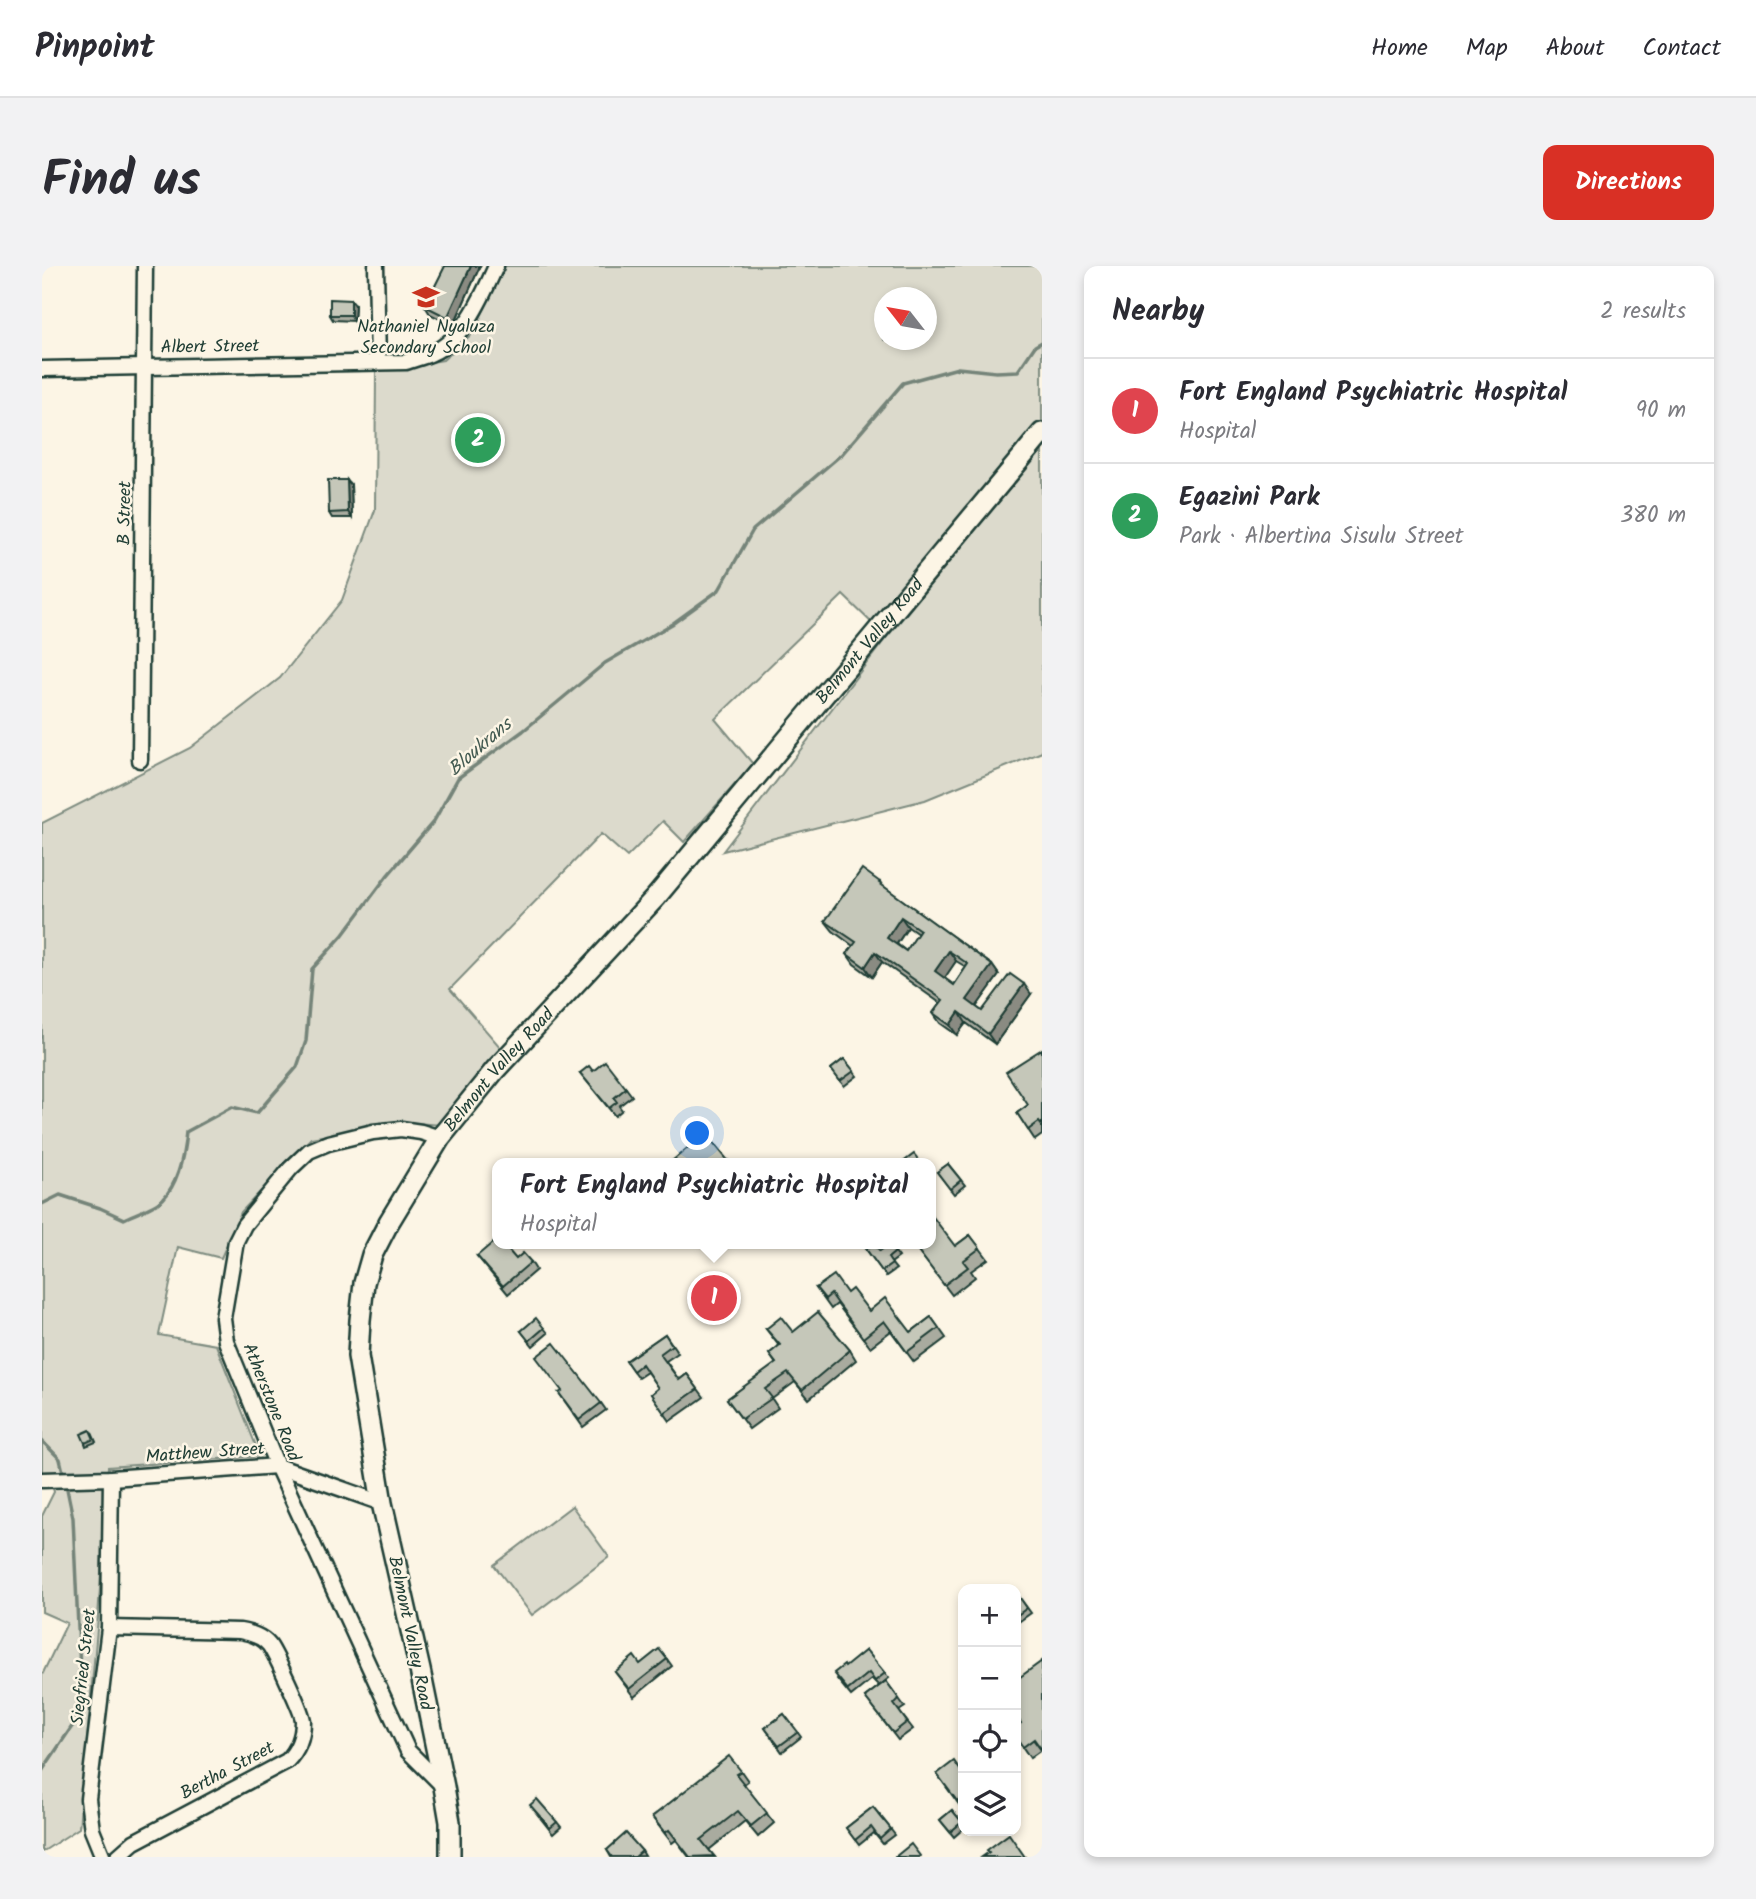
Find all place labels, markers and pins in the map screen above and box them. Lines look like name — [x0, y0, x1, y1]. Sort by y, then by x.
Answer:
school or university icon: Nathaniel Nyaluza Secondary School — [411, 282, 441, 312]
place label: Nathaniel Nyaluza Secondary School — [357, 313, 495, 363]
pin: 2 — [455, 414, 501, 466]
pin: 1 — [691, 1272, 737, 1324]

